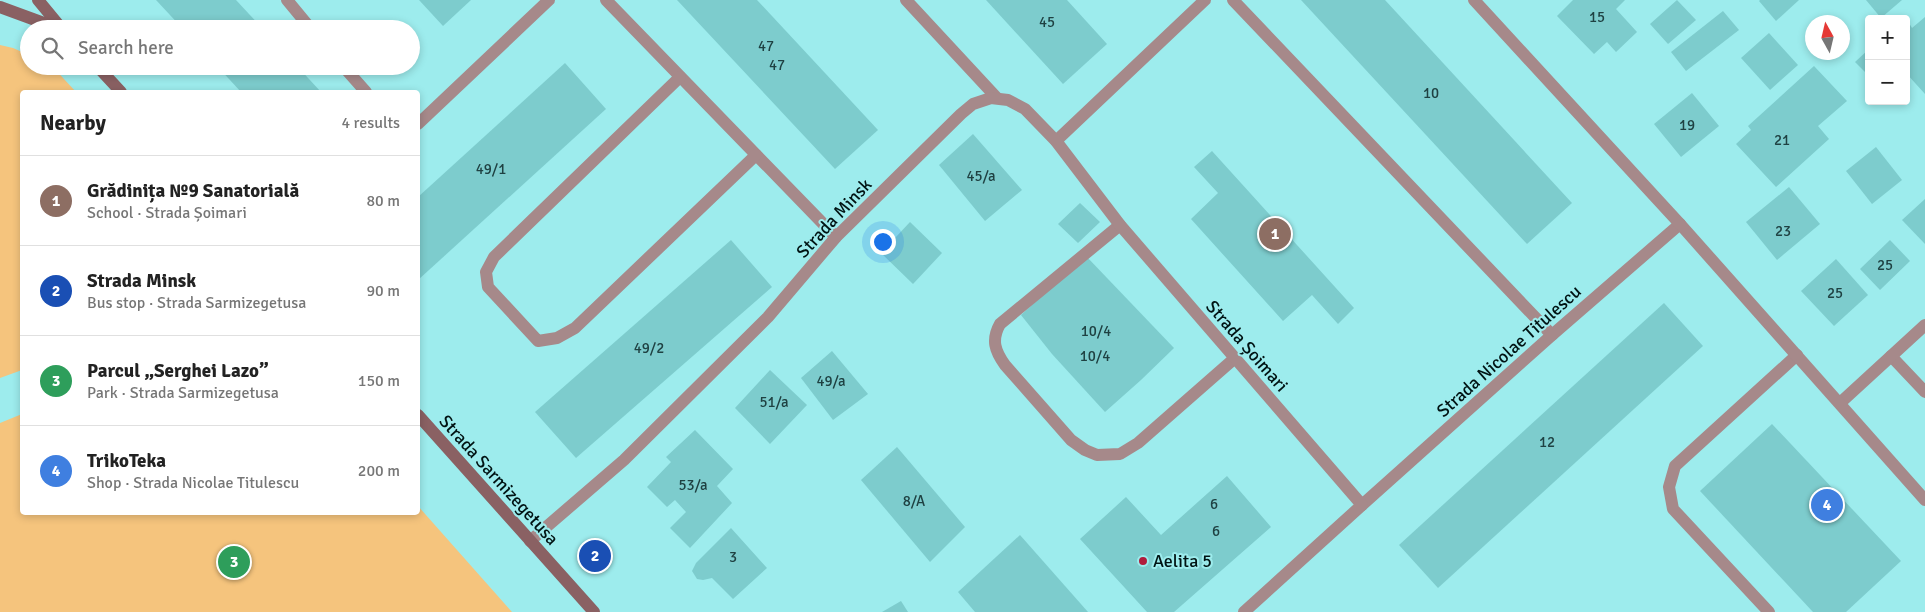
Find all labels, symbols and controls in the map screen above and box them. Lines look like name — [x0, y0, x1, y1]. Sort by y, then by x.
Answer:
house number: 15 — [1589, 8, 1605, 26]
house number: 45 — [1039, 13, 1055, 31]
north arrow — [1805, 15, 1850, 60]
map controls — [1865, 15, 1910, 105]
button: + — [1865, 15, 1910, 60]
search box — [20, 20, 420, 75]
icon: search — [38, 34, 66, 62]
text: Search here — [78, 36, 174, 60]
house number: 47 — [758, 37, 774, 55]
house number: 47 — [769, 56, 785, 74]
button: − — [1865, 60, 1910, 105]
house number: 10 — [1423, 84, 1439, 102]
text: Nearby — [40, 110, 106, 136]
text: 4 results — [341, 113, 400, 133]
house number: 19 — [1679, 116, 1695, 134]
house number: 21 — [1774, 131, 1790, 149]
house number: 49/1 — [476, 160, 506, 178]
house number: 45/a — [966, 167, 996, 185]
street label: Strada Minsk — [792, 174, 876, 262]
text: Grădinița №9 Sanatorială — [87, 179, 299, 203]
text: 1 — [52, 191, 60, 211]
text: 80 m — [366, 191, 400, 211]
text: School · Strada Șoimari — [87, 203, 247, 223]
pin: 1 — [1259, 215, 1291, 253]
house number: 23 — [1775, 222, 1791, 240]
your location — [870, 229, 896, 255]
house number: 25 — [1877, 256, 1893, 274]
text: Strada Minsk — [87, 269, 196, 293]
street label: Strada Nicolae Titulescu — [1432, 280, 1586, 422]
text: 2 — [52, 281, 60, 301]
text: 90 m — [366, 281, 400, 301]
house number: 25 — [1827, 284, 1843, 302]
text: Bus stop · Strada Sarmizegetusa — [87, 293, 306, 313]
street label: Strada Șoimari — [1201, 296, 1293, 396]
house number: 10/4 — [1081, 322, 1111, 340]
house number: 49/2 — [634, 339, 664, 357]
house number: 10/4 — [1080, 347, 1110, 365]
text: Parcul „Serghei Lazo” — [87, 359, 269, 383]
text: 3 — [52, 371, 60, 391]
text: 150 m — [358, 371, 400, 391]
house number: 49/a — [816, 372, 846, 390]
text: Park · Strada Sarmizegetusa — [87, 383, 279, 403]
house number: 51/a — [759, 393, 789, 411]
street label: Strada Sarmizegetusa — [435, 410, 563, 550]
house number: 12 — [1539, 433, 1555, 451]
text: TrikoTeka — [87, 449, 166, 473]
text: 4 — [52, 461, 60, 481]
text: 200 m — [358, 461, 400, 481]
text: Shop · Strada Nicolae Titulescu — [87, 473, 299, 493]
house number: 53/a — [678, 476, 708, 494]
pin: 4 — [1811, 486, 1843, 524]
house number: 8/A — [903, 492, 925, 510]
house number: 6 — [1210, 495, 1218, 513]
house number: 6 — [1212, 522, 1220, 540]
pin: 2 — [579, 537, 611, 575]
pin: 3 — [218, 543, 250, 581]
house number: 3 — [729, 548, 737, 566]
place label: Aelita 5 — [1153, 550, 1212, 572]
marker: Aelita 5 — [1137, 555, 1149, 567]

